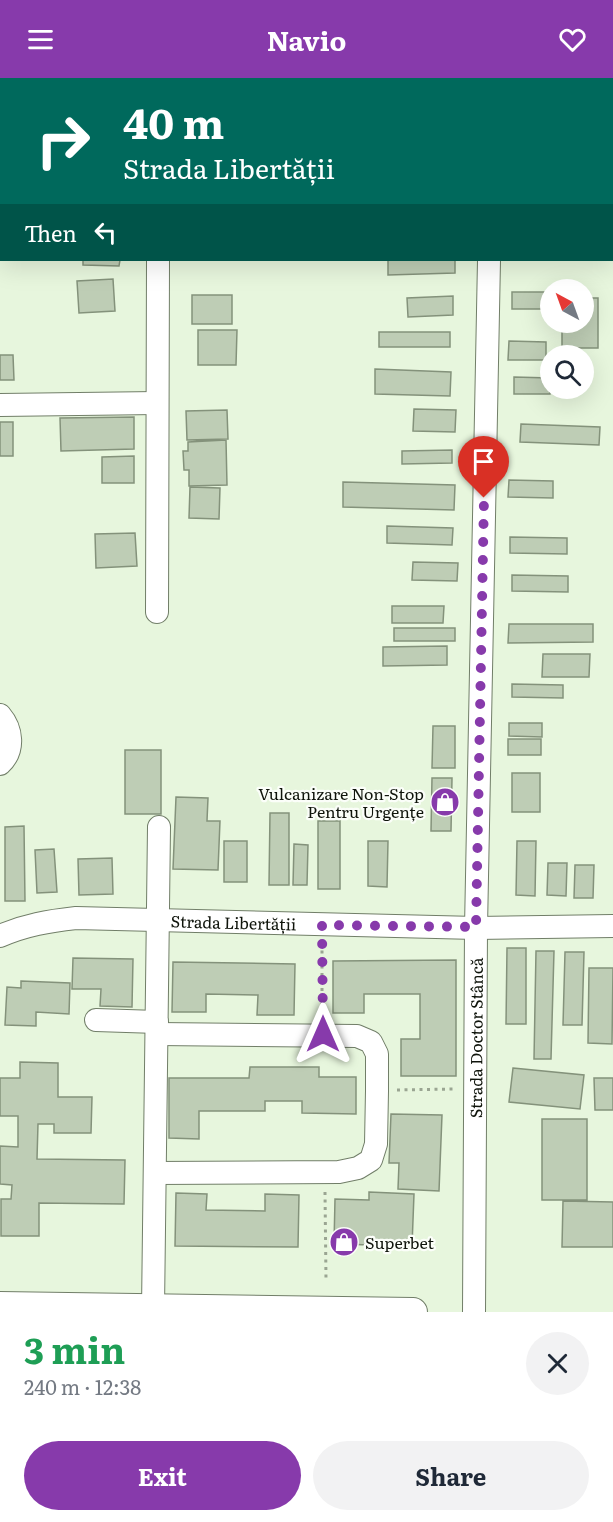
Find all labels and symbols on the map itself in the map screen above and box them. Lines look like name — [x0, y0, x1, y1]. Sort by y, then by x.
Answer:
north arrow — [540, 279, 594, 333]
pin — [458, 436, 509, 498]
place label: Vulcanizare Non-Stop Pentru Urgențe — [258, 781, 424, 823]
shop icon: Vulcanizare Non-Stop Pentru Urgențe — [429, 786, 461, 818]
street label: Strada Libertății — [170, 908, 297, 936]
street label: Strada Doctor Stâncă — [463, 957, 488, 1118]
position arrow — [291, 1002, 355, 1066]
shop icon: Superbet — [328, 1226, 360, 1258]
place label: Superbet — [365, 1230, 435, 1254]

